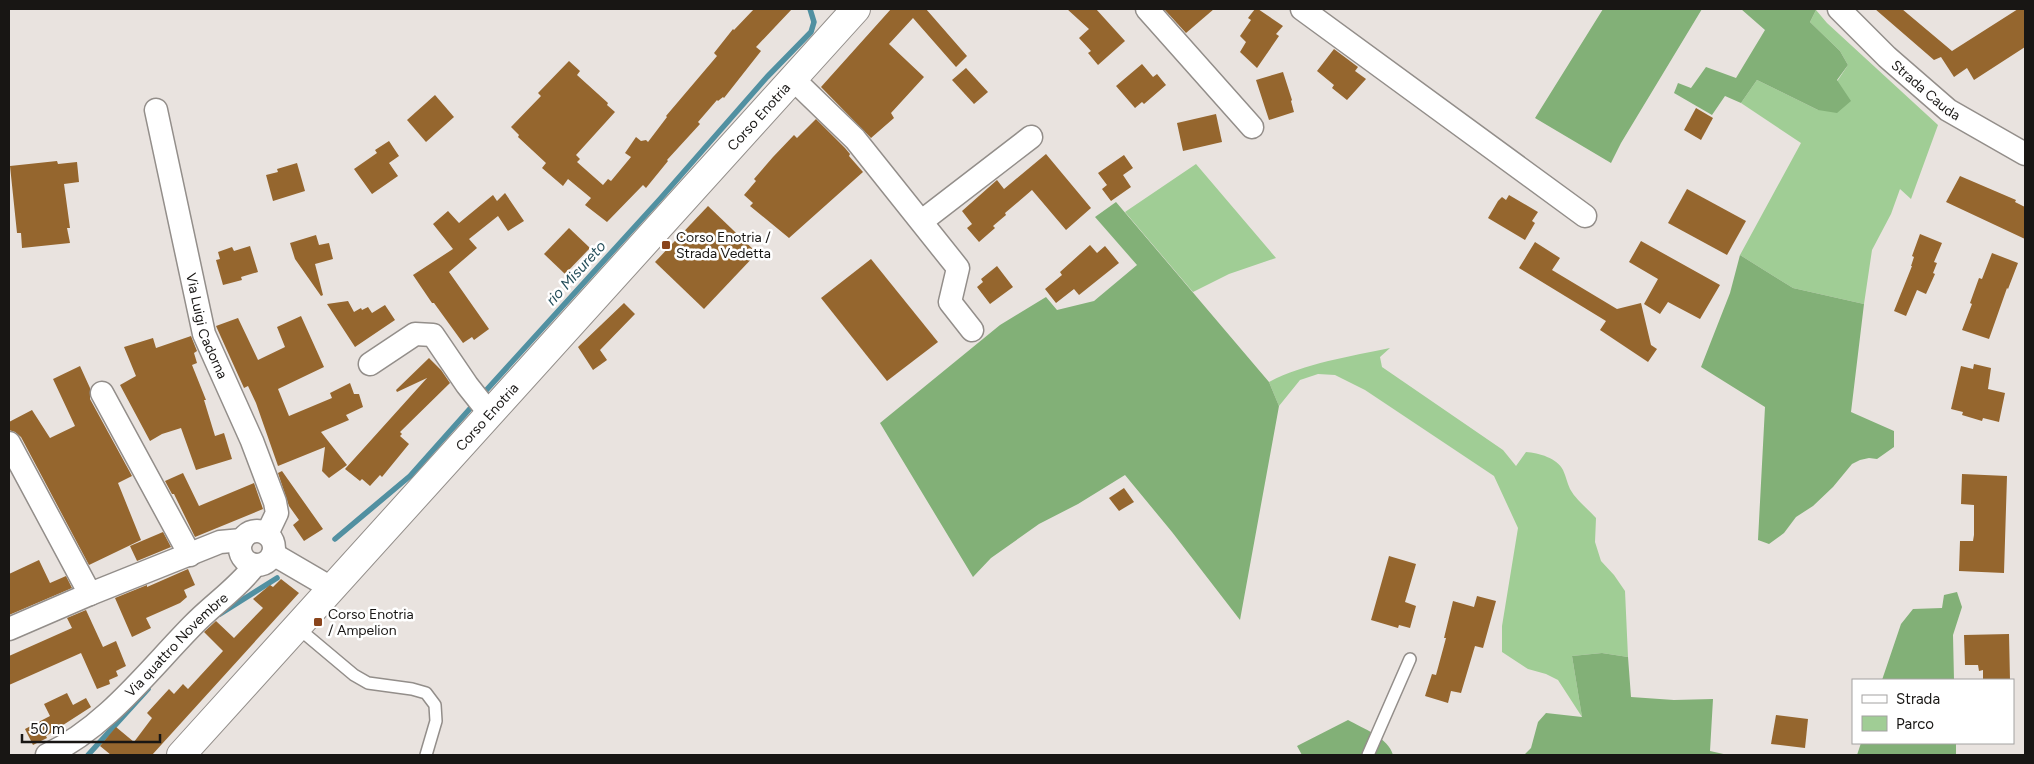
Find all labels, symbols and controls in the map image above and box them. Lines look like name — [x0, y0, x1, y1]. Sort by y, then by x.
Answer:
street label: Strada Cauda — [1888, 56, 1963, 124]
street label: Corso Enotria — [724, 79, 794, 154]
place label: Corso Enotria / Strada Vedetta — [676, 229, 771, 262]
water label: rio Misureto — [542, 237, 610, 309]
marker: Corso Enotria / Strada Vedetta — [660, 239, 672, 251]
street label: Via Luigi Cadorna — [183, 271, 231, 381]
street label: Corso Enotria — [452, 379, 522, 454]
street label: Via quattro Novembre — [121, 589, 232, 700]
place label: Corso Enotria / Ampelion — [328, 606, 414, 639]
marker: Corso Enotria / Ampelion — [312, 616, 324, 628]
legend — [1852, 679, 2014, 744]
text: Strada — [1896, 690, 1940, 708]
scale bar — [22, 712, 160, 744]
text: Parco — [1896, 715, 1934, 733]
text: 50 m — [30, 720, 65, 738]

